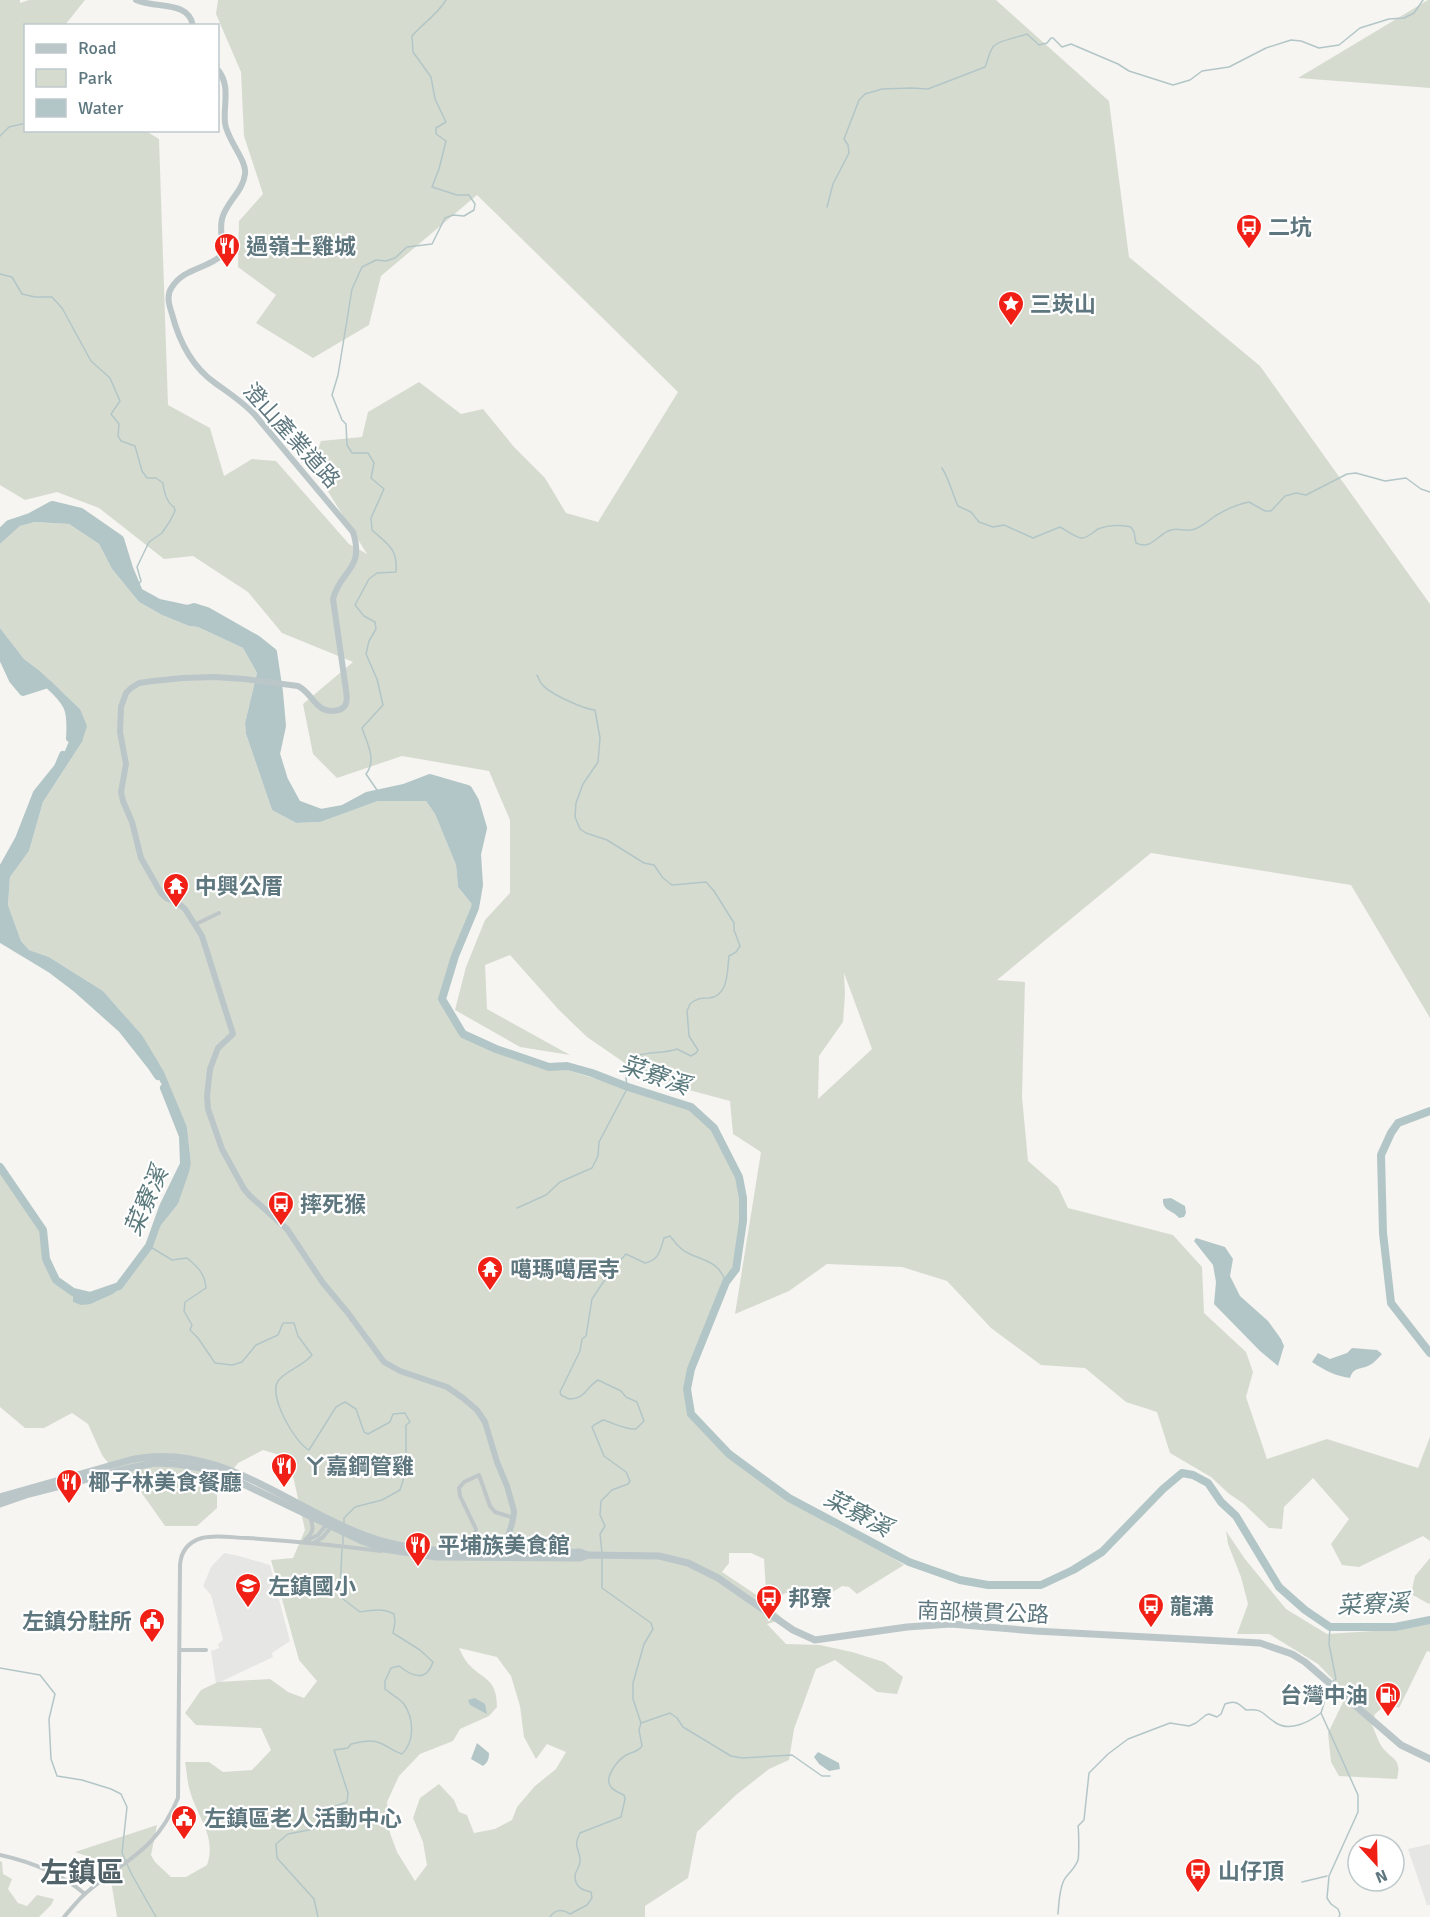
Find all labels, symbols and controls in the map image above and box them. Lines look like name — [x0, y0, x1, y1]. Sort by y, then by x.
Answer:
legend — [24, 24, 219, 132]
text: Road — [78, 37, 117, 59]
text: Park — [78, 67, 113, 89]
text: Water — [78, 97, 124, 119]
bus stop icon: 二坑 — [1234, 212, 1264, 250]
place label: 二坑 — [1268, 214, 1312, 241]
restaurant icon: 過嶺土雞城 — [212, 231, 242, 269]
place label: 過嶺土雞城 — [246, 233, 356, 260]
place icon: 三崁山 — [996, 289, 1026, 327]
place label: 三崁山 — [1030, 291, 1096, 318]
street label: 澄山產業道路 — [237, 377, 346, 493]
temple icon: 中興公厝 — [161, 871, 191, 909]
place label: 中興公厝 — [195, 873, 283, 900]
water label: 菜竂溪 — [616, 1049, 697, 1102]
water label: 菜竂溪 — [118, 1159, 176, 1240]
bus stop icon: 摔死猴 — [266, 1189, 296, 1227]
place label: 摔死猴 — [300, 1191, 366, 1218]
temple icon: 噶瑪噶居寺 — [475, 1254, 505, 1292]
place label: 噶瑪噶居寺 — [510, 1256, 620, 1283]
restaurant icon: ㄚ嘉鋼管雞 — [269, 1451, 299, 1489]
place label: ㄚ嘉鋼管雞 — [304, 1453, 414, 1480]
restaurant icon: 椰子林美食餐廳 — [54, 1467, 84, 1505]
place label: 椰子林美食餐廳 — [88, 1469, 242, 1496]
water label: 菜竂溪 — [819, 1483, 899, 1545]
restaurant icon: 平埔族美食館 — [403, 1530, 433, 1568]
place label: 平埔族美食館 — [438, 1532, 570, 1559]
school or university icon: 左鎮國小 — [233, 1571, 263, 1609]
place label: 左鎮國小 — [268, 1573, 356, 1600]
bus stop icon: 邦寮 — [754, 1583, 784, 1621]
place label: 邦寮 — [788, 1585, 832, 1612]
water label: 菜竂溪 — [1336, 1588, 1412, 1620]
bus stop icon: 龍溝 — [1136, 1591, 1166, 1629]
place label: 龍溝 — [1170, 1593, 1214, 1620]
street label: 南部橫貫公路 — [917, 1597, 1049, 1628]
public building icon: 左鎮分駐所 — [137, 1606, 167, 1644]
place label: 左鎮分駐所 — [22, 1608, 132, 1635]
fuel station icon: 台灣中油 — [1373, 1680, 1403, 1718]
place label: 台灣中油 — [1280, 1682, 1368, 1709]
public building icon: 左鎮區老人活動中心 — [169, 1803, 199, 1841]
place label: 左鎮區老人活動中心 — [204, 1805, 402, 1832]
north arrow — [1346, 1833, 1406, 1893]
district label: 左鎮區 — [40, 1856, 124, 1890]
bus stop icon: 山仔頂 — [1183, 1856, 1213, 1894]
place label: 山仔頂 — [1218, 1858, 1284, 1885]
text: N — [1372, 1865, 1390, 1887]

